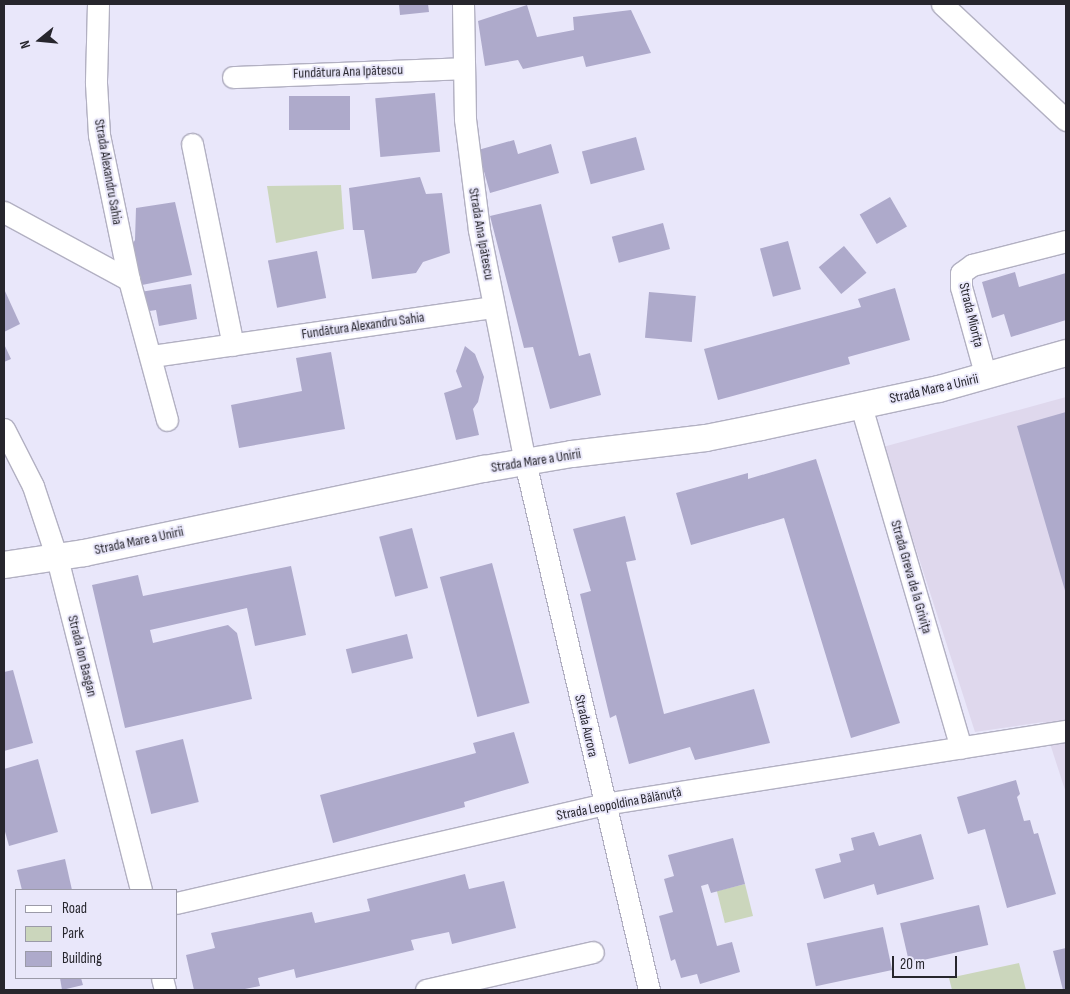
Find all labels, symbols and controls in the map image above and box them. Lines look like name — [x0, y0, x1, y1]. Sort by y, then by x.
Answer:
north arrow — [15, 15, 65, 65]
text: N — [16, 38, 34, 51]
street label: Fundătura Ana Ipătescu — [293, 62, 403, 82]
street label: Strada Alexandru Sahia — [90, 118, 126, 226]
street label: Strada Ana Ipătescu — [465, 187, 497, 281]
street label: Strada Miorița — [955, 281, 987, 349]
street label: Fundătura Alexandru Sahia — [300, 309, 426, 343]
street label: Strada Mare a Unirii — [888, 371, 980, 407]
street label: Strada Mare a Unirii — [490, 446, 582, 476]
street label: Strada Greva de la Grivița — [887, 518, 935, 636]
street label: Strada Mare a Unirii — [93, 523, 185, 559]
street label: Strada Ion Basgan — [64, 614, 100, 698]
street label: Strada Aurora — [571, 693, 601, 759]
street label: Strada Leopoldina Bălănuță — [555, 784, 683, 824]
legend — [15, 889, 178, 979]
text: Road — [62, 899, 87, 918]
text: Park — [62, 924, 84, 943]
scale bar — [895, 946, 960, 978]
text: Building — [62, 949, 102, 968]
text: 20 m — [900, 955, 925, 974]

